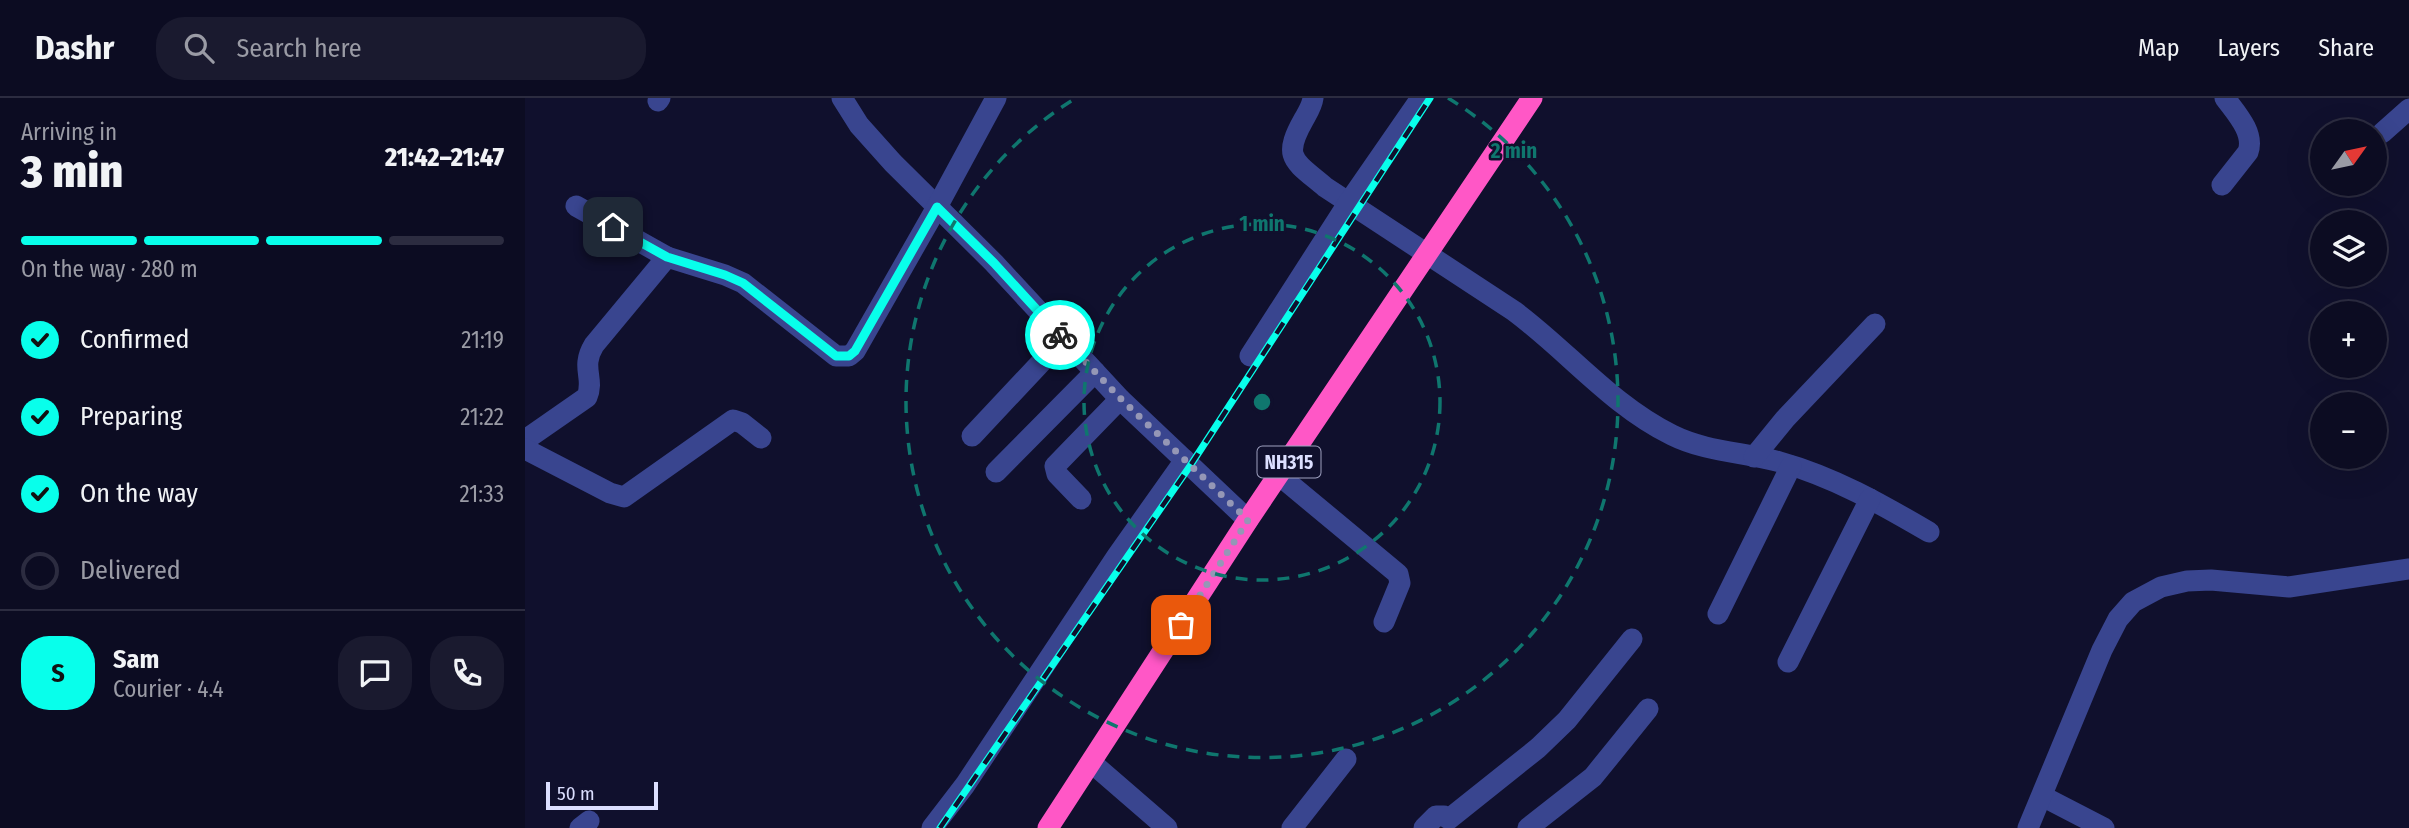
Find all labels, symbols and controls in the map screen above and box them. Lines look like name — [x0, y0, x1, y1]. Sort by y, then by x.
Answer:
search box — [156, 17, 646, 80]
text: Dashr — [35, 28, 114, 68]
icon: search — [180, 29, 218, 67]
text: Search here — [236, 33, 362, 64]
text: Map — [2138, 34, 2180, 62]
text: Layers — [2218, 34, 2280, 62]
text: Share — [2318, 34, 2374, 62]
text: Arriving in — [21, 118, 117, 146]
north arrow — [2310, 119, 2387, 196]
map controls — [2310, 119, 2387, 469]
text: 2 min — [1490, 138, 1537, 164]
text: 21:42–21:47 — [385, 142, 504, 173]
text: 3 min — [21, 144, 123, 199]
pin — [583, 197, 643, 257]
icon: home — [594, 208, 632, 246]
button: layers — [2310, 210, 2387, 287]
text: 1 min — [1239, 211, 1285, 237]
text: On the way · 280 m — [21, 255, 198, 283]
courier — [1025, 300, 1095, 370]
button: + — [2310, 301, 2387, 378]
icon: bike — [1041, 316, 1079, 354]
icon: check — [21, 321, 59, 359]
text: Confirmed — [80, 324, 190, 355]
text: 21:19 — [461, 326, 504, 354]
centre of rings — [1250, 390, 1274, 414]
button: − — [2310, 392, 2387, 469]
icon: check — [21, 398, 59, 436]
text: Preparing — [80, 401, 182, 432]
text: 21:22 — [460, 403, 504, 431]
road number: NH315 — [1257, 446, 1321, 478]
icon: check — [21, 475, 59, 513]
text: On the way — [80, 478, 198, 509]
text: 21:33 — [460, 480, 504, 508]
text: Delivered — [80, 555, 181, 586]
pin — [1151, 595, 1211, 655]
icon: bag — [1162, 606, 1200, 644]
button: chat — [338, 636, 412, 710]
button: phone — [430, 636, 504, 710]
text: Sam — [113, 644, 159, 675]
text: S — [51, 658, 65, 689]
text: Courier · 4.4 — [113, 675, 224, 703]
scale bar — [546, 779, 658, 811]
text: 50 m — [557, 782, 595, 805]

